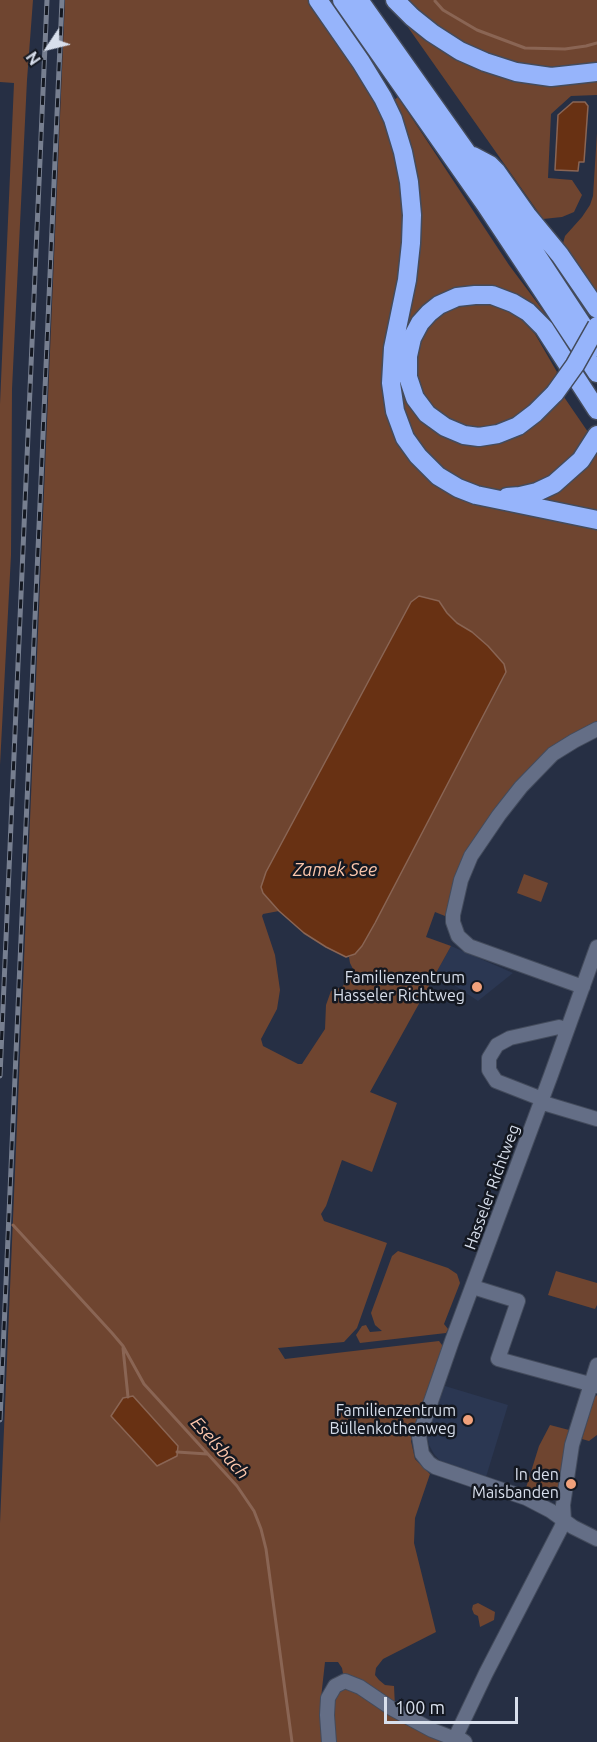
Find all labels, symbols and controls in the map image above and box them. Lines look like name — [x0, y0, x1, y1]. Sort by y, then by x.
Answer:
north arrow — [18, 18, 78, 78]
text: N — [22, 48, 44, 68]
water label: Zamek See — [293, 859, 377, 881]
place label: Familienzentrum Hasseler Richtweg — [333, 968, 465, 1006]
marker: Familienzentrum Hasseler Richtweg — [470, 980, 484, 994]
street label: Hasseler Richtweg — [460, 1122, 524, 1252]
place label: Familienzentrum Büllenkothenweg — [329, 1401, 456, 1439]
water label: Eselsbach — [186, 1412, 254, 1484]
marker: Familienzentrum Büllenkothenweg — [461, 1413, 475, 1427]
place label: In den Maisbanden — [472, 1465, 559, 1503]
marker: In den Maisbanden — [564, 1477, 578, 1491]
scale bar — [387, 1685, 520, 1723]
text: 100 m — [395, 1697, 445, 1717]

